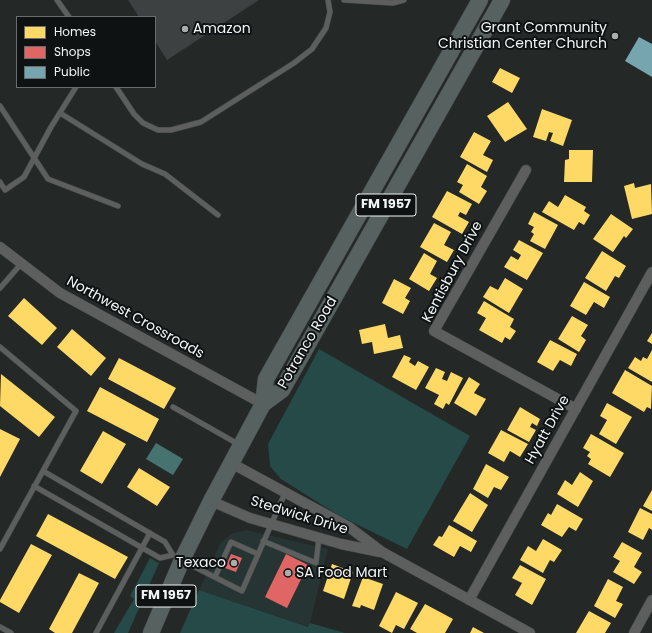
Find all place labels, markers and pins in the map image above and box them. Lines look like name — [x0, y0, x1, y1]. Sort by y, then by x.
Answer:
place label: Grant Community Christian Center Church — [438, 20, 607, 52]
place label: Amazon — [193, 21, 251, 37]
marker: Amazon — [180, 24, 190, 34]
marker: Grant Community Christian Center Church — [610, 31, 620, 41]
place label: Texaco — [176, 555, 226, 571]
marker: Texaco — [229, 558, 239, 568]
place label: SA Food Mart — [296, 565, 387, 581]
marker: SA Food Mart — [283, 568, 293, 578]

